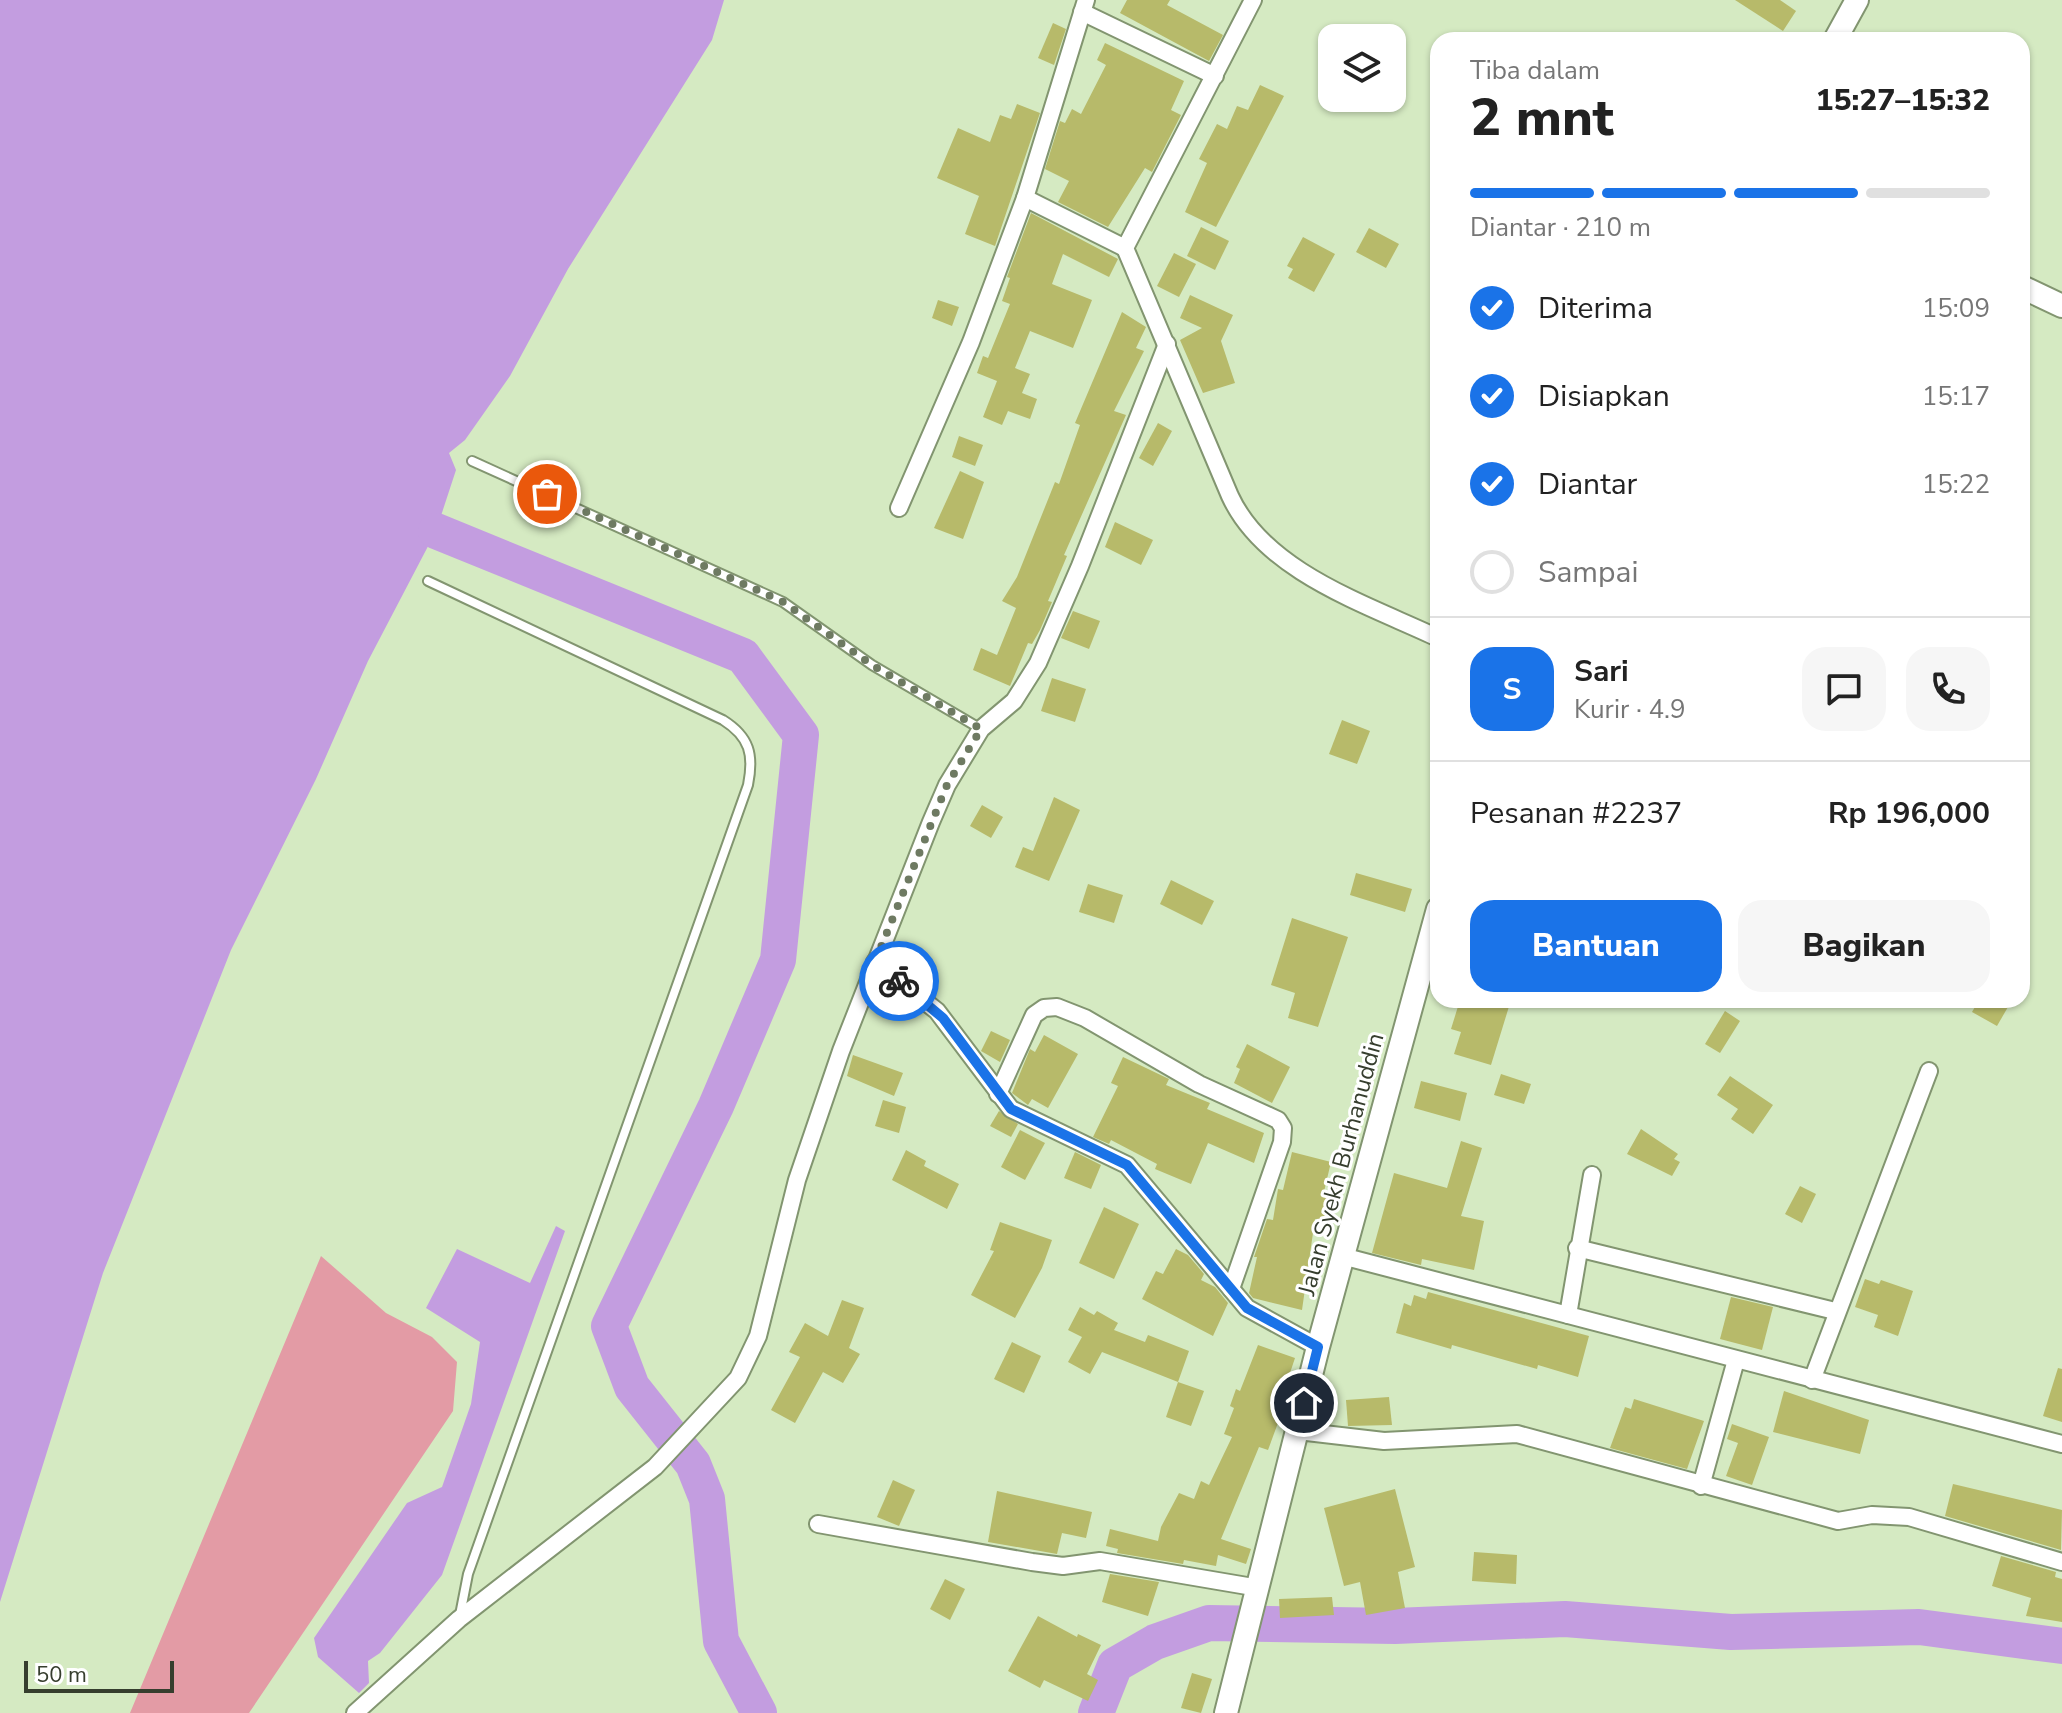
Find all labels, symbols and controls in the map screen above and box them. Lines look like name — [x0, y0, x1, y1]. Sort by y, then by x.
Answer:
map controls — [1318, 24, 1406, 112]
button: layers — [1318, 24, 1406, 112]
text: Tiba dalam — [1470, 53, 1600, 88]
text: 15:27–15:32 — [1815, 80, 1990, 121]
text: 2 mnt — [1470, 82, 1614, 153]
text: Diantar · 210 m — [1470, 210, 1651, 245]
icon: check — [1470, 286, 1514, 330]
text: Diterima — [1538, 288, 1653, 329]
text: 15:09 — [1922, 291, 1990, 326]
icon: check — [1470, 374, 1514, 418]
text: Disiapkan — [1538, 376, 1670, 417]
text: 15:17 — [1922, 379, 1990, 414]
pin — [513, 460, 581, 528]
icon: check — [1470, 462, 1514, 506]
text: Diantar — [1538, 464, 1637, 505]
text: 15:22 — [1922, 467, 1990, 502]
icon: bag — [525, 472, 569, 516]
text: Sampai — [1538, 552, 1638, 593]
button: chat — [1802, 647, 1886, 731]
button: phone — [1906, 647, 1990, 731]
text: Sari — [1574, 651, 1629, 692]
text: S — [1503, 669, 1521, 710]
text: Kurir · 4.9 — [1574, 692, 1686, 727]
text: Pesanan #2237 — [1470, 793, 1682, 834]
text: Rp 196,000 — [1828, 793, 1990, 834]
button: Bantuan — [1470, 900, 1722, 992]
button: Bagikan — [1738, 900, 1990, 992]
courier — [859, 941, 939, 1021]
icon: bike — [877, 959, 921, 1003]
street label: Jalan Syekh Burhanuddin — [1290, 1029, 1391, 1300]
pin — [1270, 1369, 1338, 1437]
icon: home — [1282, 1381, 1326, 1425]
scale bar — [24, 1657, 174, 1693]
text: 50 m — [36, 1660, 87, 1690]

